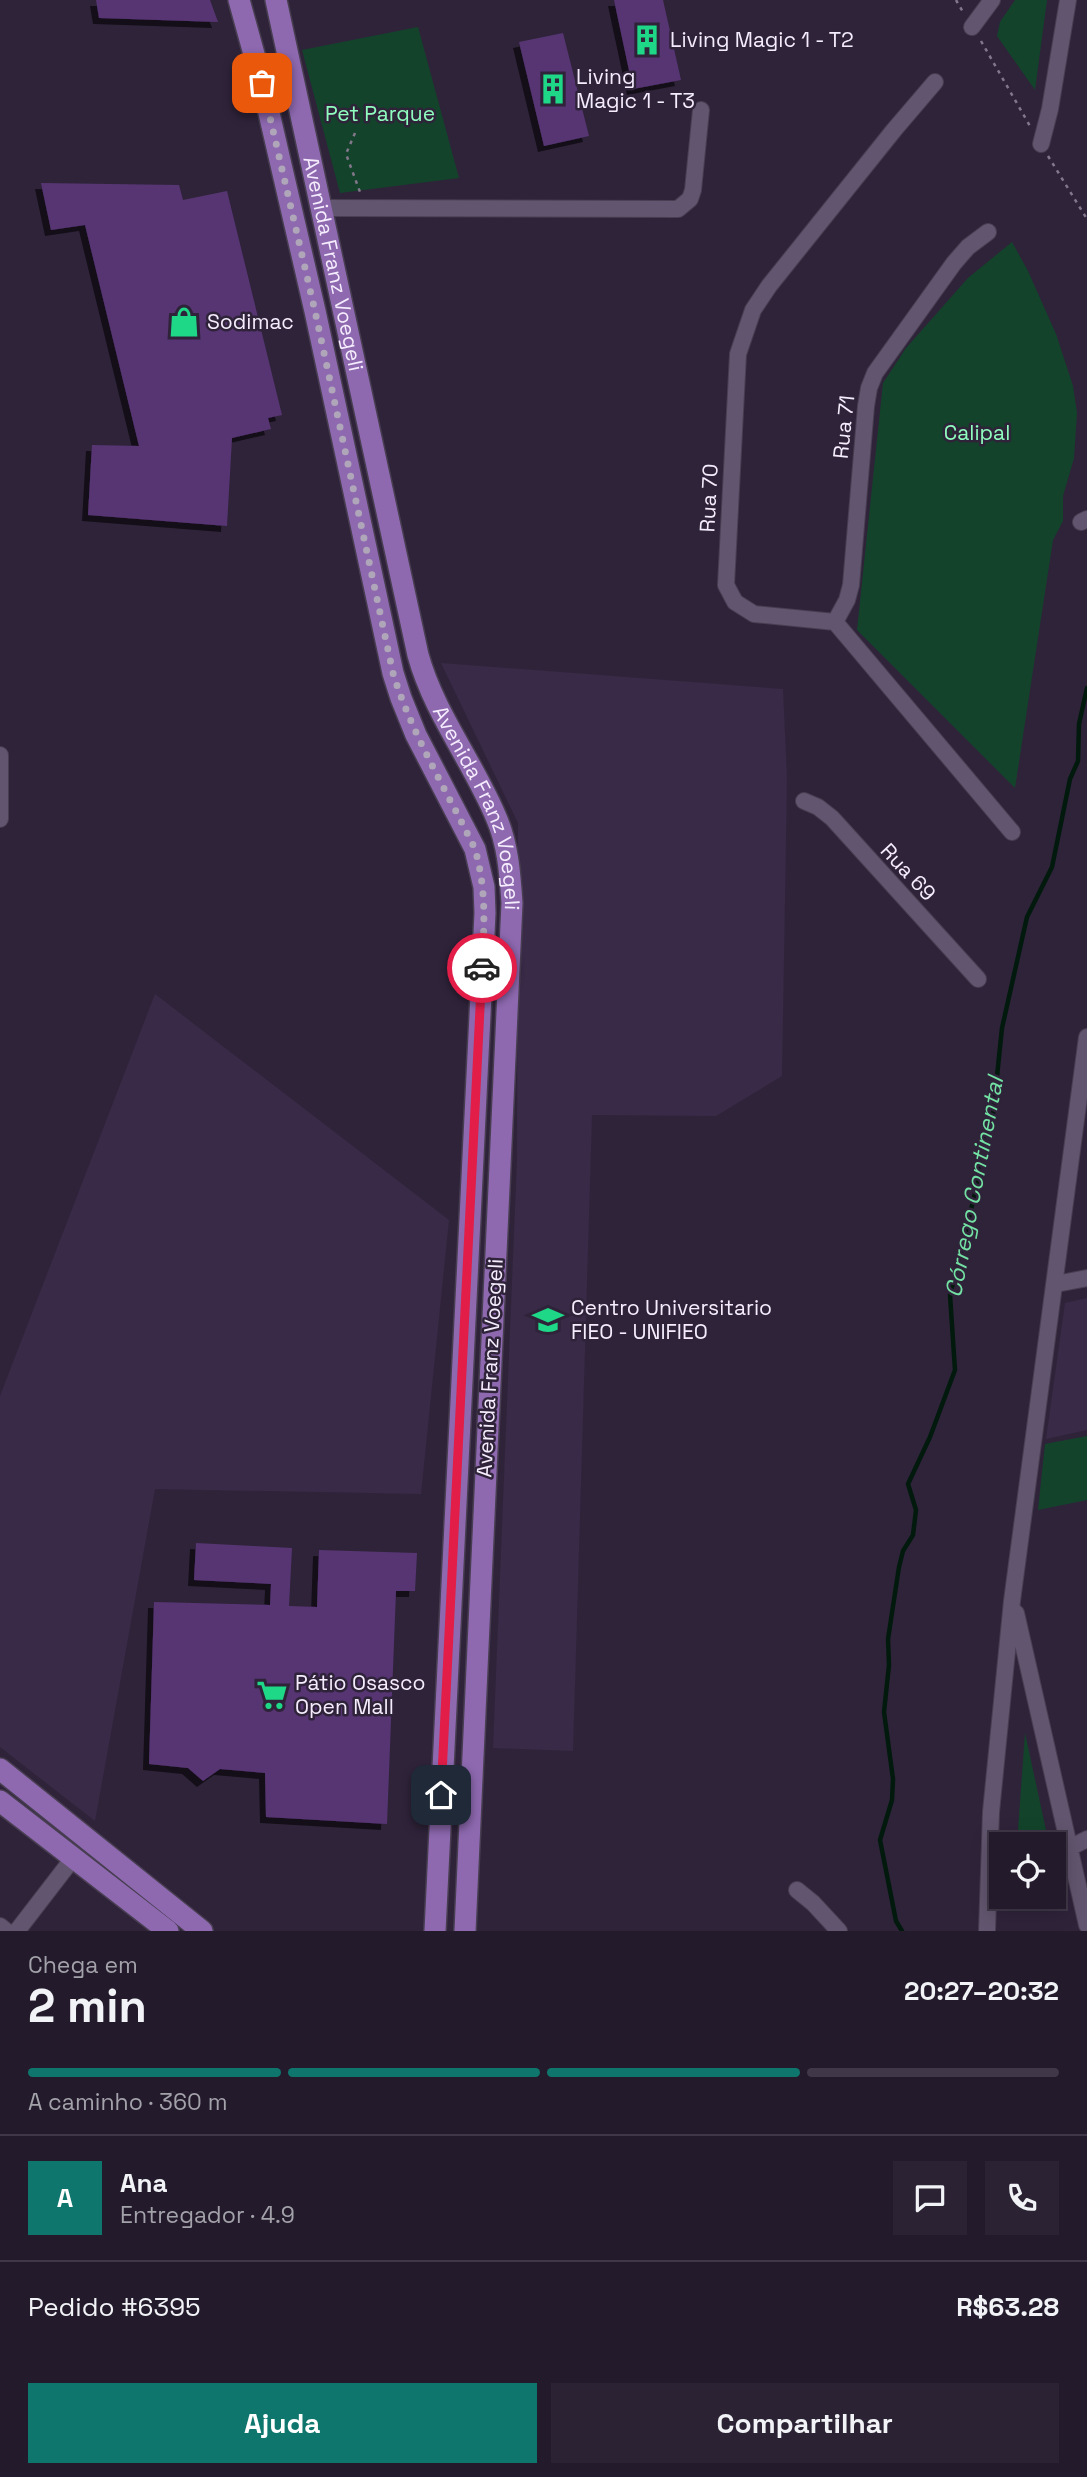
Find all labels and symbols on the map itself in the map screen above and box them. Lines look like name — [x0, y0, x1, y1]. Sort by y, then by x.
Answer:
building icon: Living Magic 1 - T2 — [630, 23, 664, 57]
place label: Living Magic 1 - T2 — [670, 26, 854, 53]
pin — [232, 53, 292, 113]
place label: Living Magic 1 - T3 — [576, 63, 695, 114]
building icon: Living Magic 1 - T3 — [536, 72, 570, 106]
park label: Pet Parque — [325, 100, 435, 127]
street label: Avenida Franz Voegeli — [297, 154, 370, 374]
shop icon: Sodimac — [167, 305, 201, 339]
place label: Sodimac — [207, 308, 294, 335]
street label: Rua 71 — [827, 394, 860, 460]
park label: Calipal — [944, 419, 1010, 446]
street label: Rua 70 — [693, 463, 724, 533]
street label: Avenida Franz Voegeli — [427, 701, 526, 911]
street label: Rua 69 — [875, 837, 942, 906]
courier — [447, 933, 517, 1003]
water label: Córrego Continental — [938, 1072, 1011, 1300]
street label: Avenida Franz Voegeli — [470, 1258, 509, 1478]
place label: Centro Universitario FIEO - UNIFIEO — [571, 1294, 772, 1345]
school or university icon: Centro Universitario FIEO - UNIFIEO — [531, 1303, 565, 1337]
place label: Pátio Osasco Open Mall — [295, 1669, 426, 1720]
supermarket icon: Pátio Osasco Open Mall — [255, 1678, 289, 1712]
pin — [411, 1765, 471, 1825]

